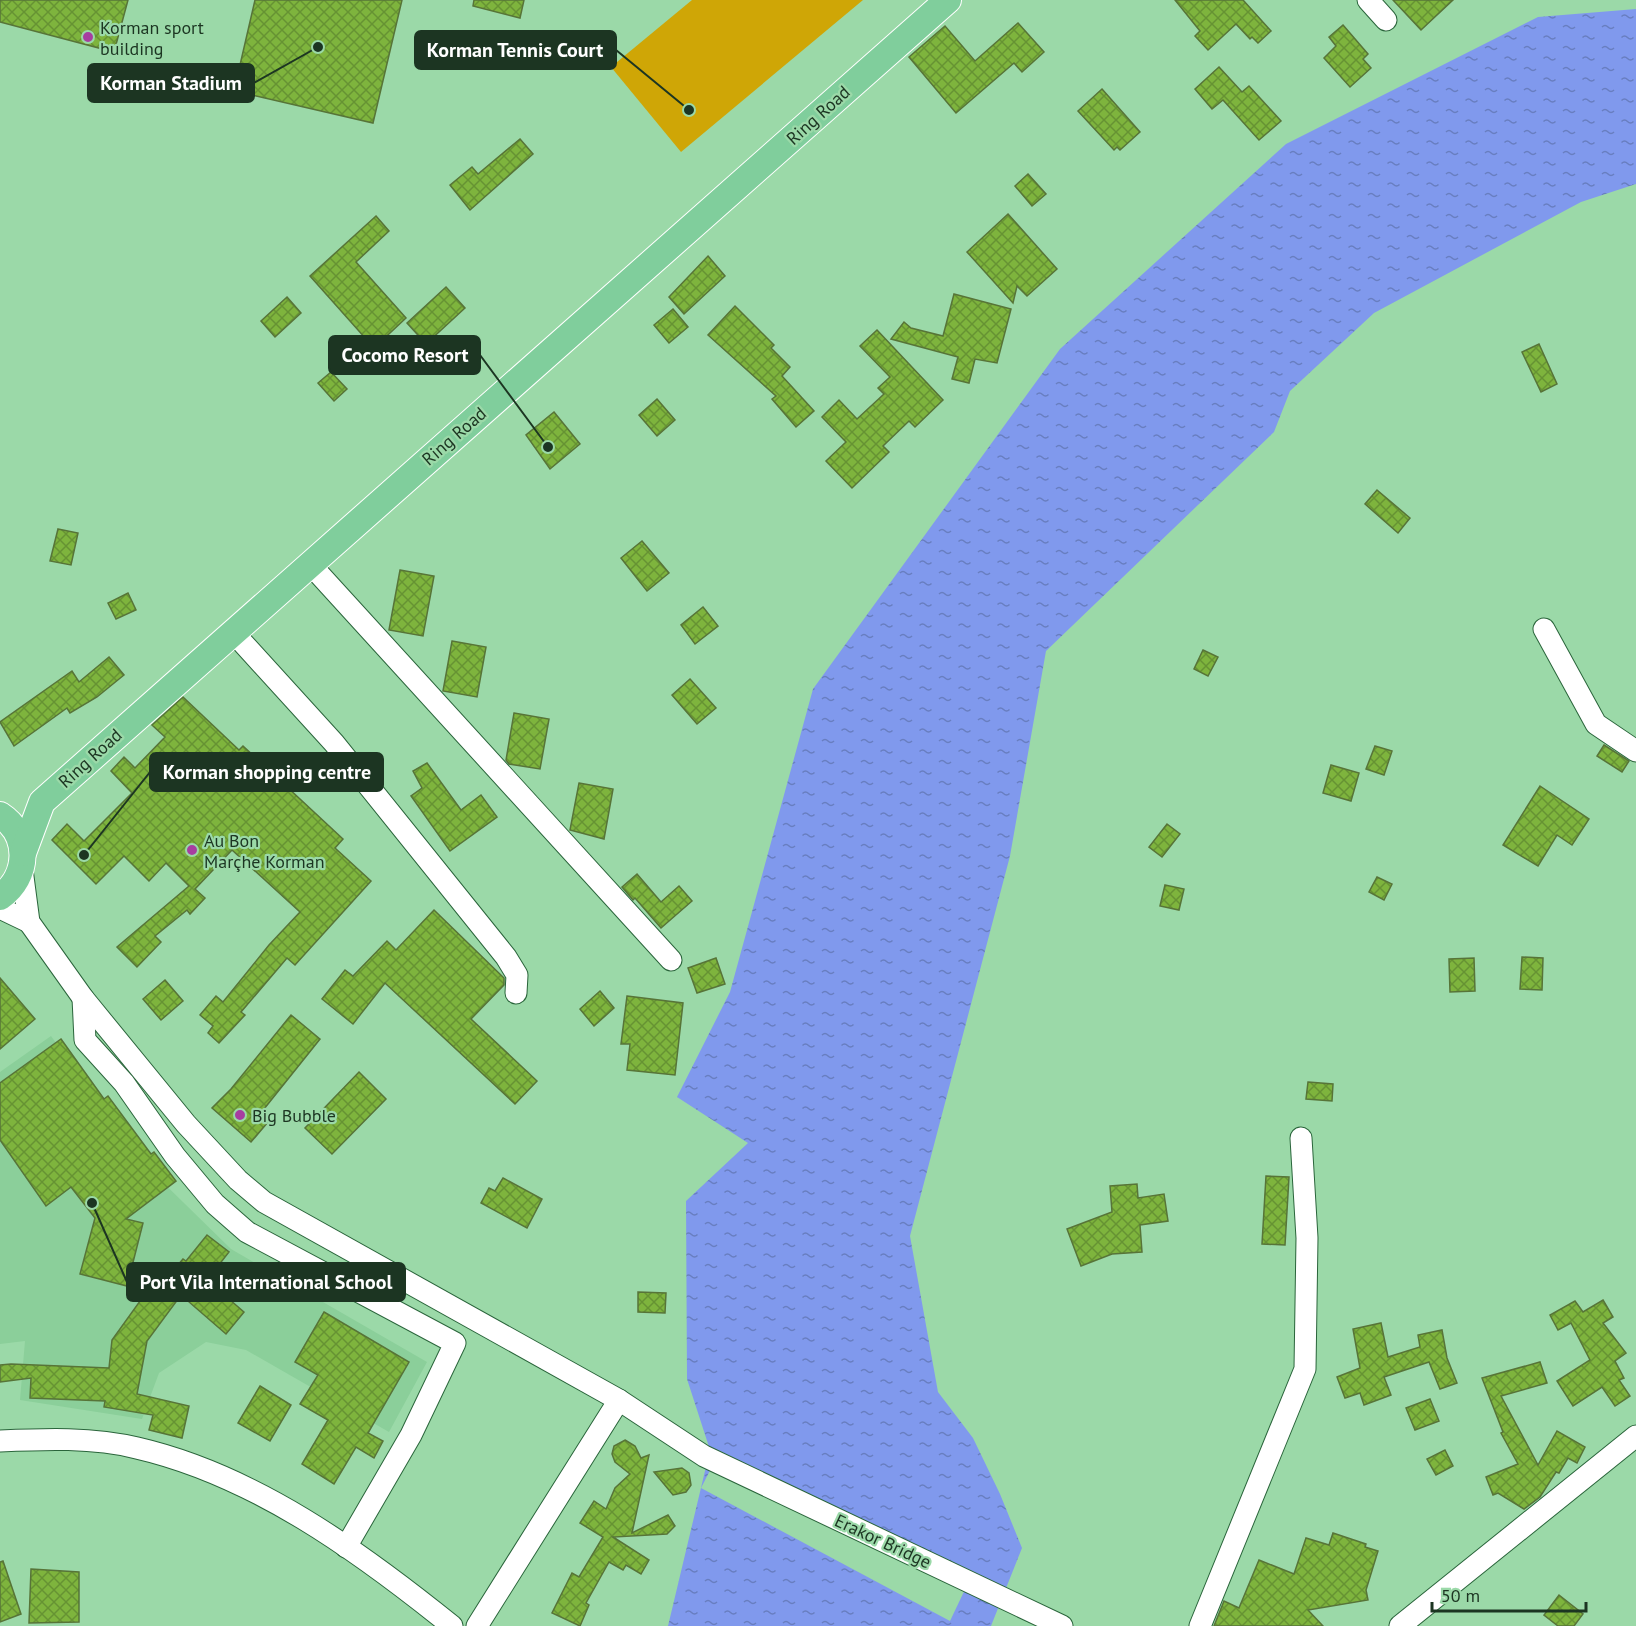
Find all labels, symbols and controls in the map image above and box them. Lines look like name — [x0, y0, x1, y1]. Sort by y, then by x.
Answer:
place label: Korman sport building — [100, 16, 204, 60]
marker: Korman sport building — [81, 30, 95, 44]
callout: Korman Tennis Court — [415, 31, 616, 69]
text: Korman Tennis Court — [427, 37, 603, 63]
callout: Korman Stadium — [88, 64, 254, 102]
text: Korman Stadium — [100, 70, 242, 96]
street label: Ring Road — [781, 80, 855, 150]
callout: Cocomo Resort — [329, 336, 480, 374]
text: Cocomo Resort — [341, 342, 469, 368]
street label: Ring Road — [417, 402, 491, 470]
street label: Ring Road — [53, 723, 127, 793]
callout: Korman shopping centre — [150, 753, 383, 791]
text: Korman shopping centre — [163, 759, 371, 785]
place label: Au Bon Marçhe Korman — [204, 829, 324, 873]
marker: Au Bon Marçhe Korman — [185, 843, 199, 857]
place label: Big Bubble — [252, 1104, 336, 1127]
marker: Big Bubble — [233, 1108, 247, 1122]
callout: Port Vila International School — [127, 1263, 405, 1301]
text: Port Vila International School — [140, 1269, 392, 1295]
street label: Erakor Bridge — [831, 1509, 935, 1573]
scale bar — [1432, 1575, 1586, 1613]
text: 50 m — [1441, 1584, 1480, 1607]

